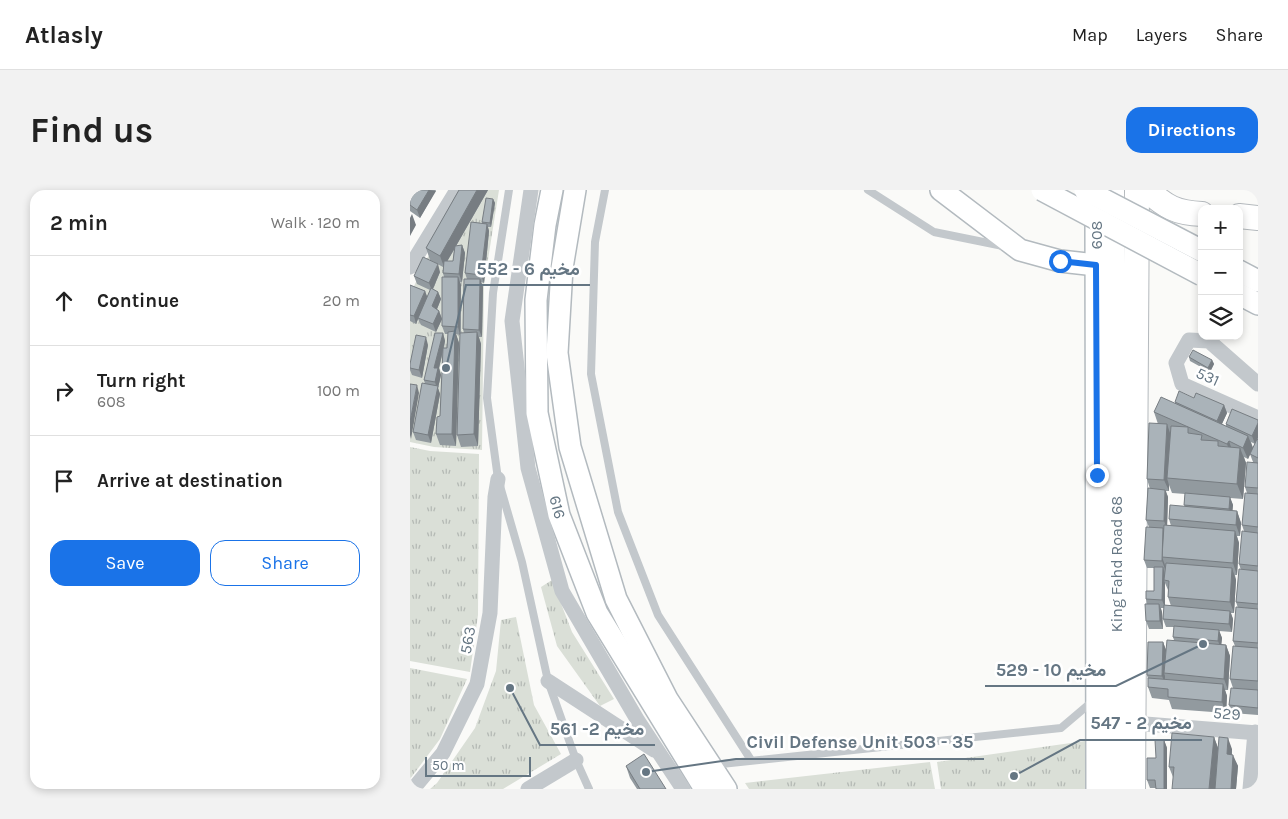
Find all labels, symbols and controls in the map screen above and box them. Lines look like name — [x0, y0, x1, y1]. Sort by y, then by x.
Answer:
text: Atlasly — [25, 21, 103, 49]
text: Map — [1072, 24, 1108, 46]
text: Layers — [1136, 24, 1188, 46]
text: Share — [1216, 24, 1263, 46]
button: Directions — [1126, 107, 1258, 153]
text: Find us — [30, 110, 153, 151]
map controls — [1198, 205, 1243, 340]
button: + — [1198, 205, 1243, 250]
text: 2 min — [50, 211, 108, 235]
text: Walk · 120 m — [271, 213, 360, 232]
street label: 608 — [1087, 221, 1106, 249]
route start — [1049, 250, 1072, 273]
button: − — [1198, 250, 1243, 295]
callout: مخيم 6 - 552 — [466, 252, 590, 285]
text: مخيم 6 - 552 — [476, 258, 580, 281]
icon: ahead — [50, 287, 78, 315]
text: Continue — [97, 290, 179, 312]
text: 20 m — [322, 291, 360, 310]
button: layers — [1198, 295, 1243, 340]
street label: 531 — [1193, 363, 1223, 390]
text: Turn right — [97, 370, 186, 392]
icon: right — [50, 377, 78, 405]
text: 100 m — [317, 381, 360, 400]
text: 608 — [97, 392, 126, 411]
route end — [1086, 464, 1109, 487]
icon: arrive — [50, 467, 78, 495]
text: Arrive at destination — [97, 470, 283, 492]
street label: 616 — [545, 493, 570, 521]
street label: King Fahd Road 68 — [1107, 496, 1126, 632]
button: Save — [50, 540, 200, 586]
button: Share — [210, 540, 360, 586]
street label: 563 — [456, 625, 479, 655]
callout: مخيم 10 - 529 — [985, 653, 1116, 686]
text: مخيم 10 - 529 — [996, 659, 1107, 682]
street label: 529 — [1213, 703, 1241, 724]
callout: مخيم 2 - 547 — [1080, 707, 1202, 740]
callout: مخيم 2- 561 — [540, 712, 655, 745]
text: مخيم 2 - 547 — [1090, 712, 1192, 735]
text: مخيم 2- 561 — [550, 718, 645, 741]
callout: Civil Defense Unit 503 - 35 — [736, 726, 984, 759]
text: Civil Defense Unit 503 - 35 — [746, 731, 974, 753]
scale bar — [425, 754, 531, 777]
text: 50 m — [432, 757, 465, 774]

